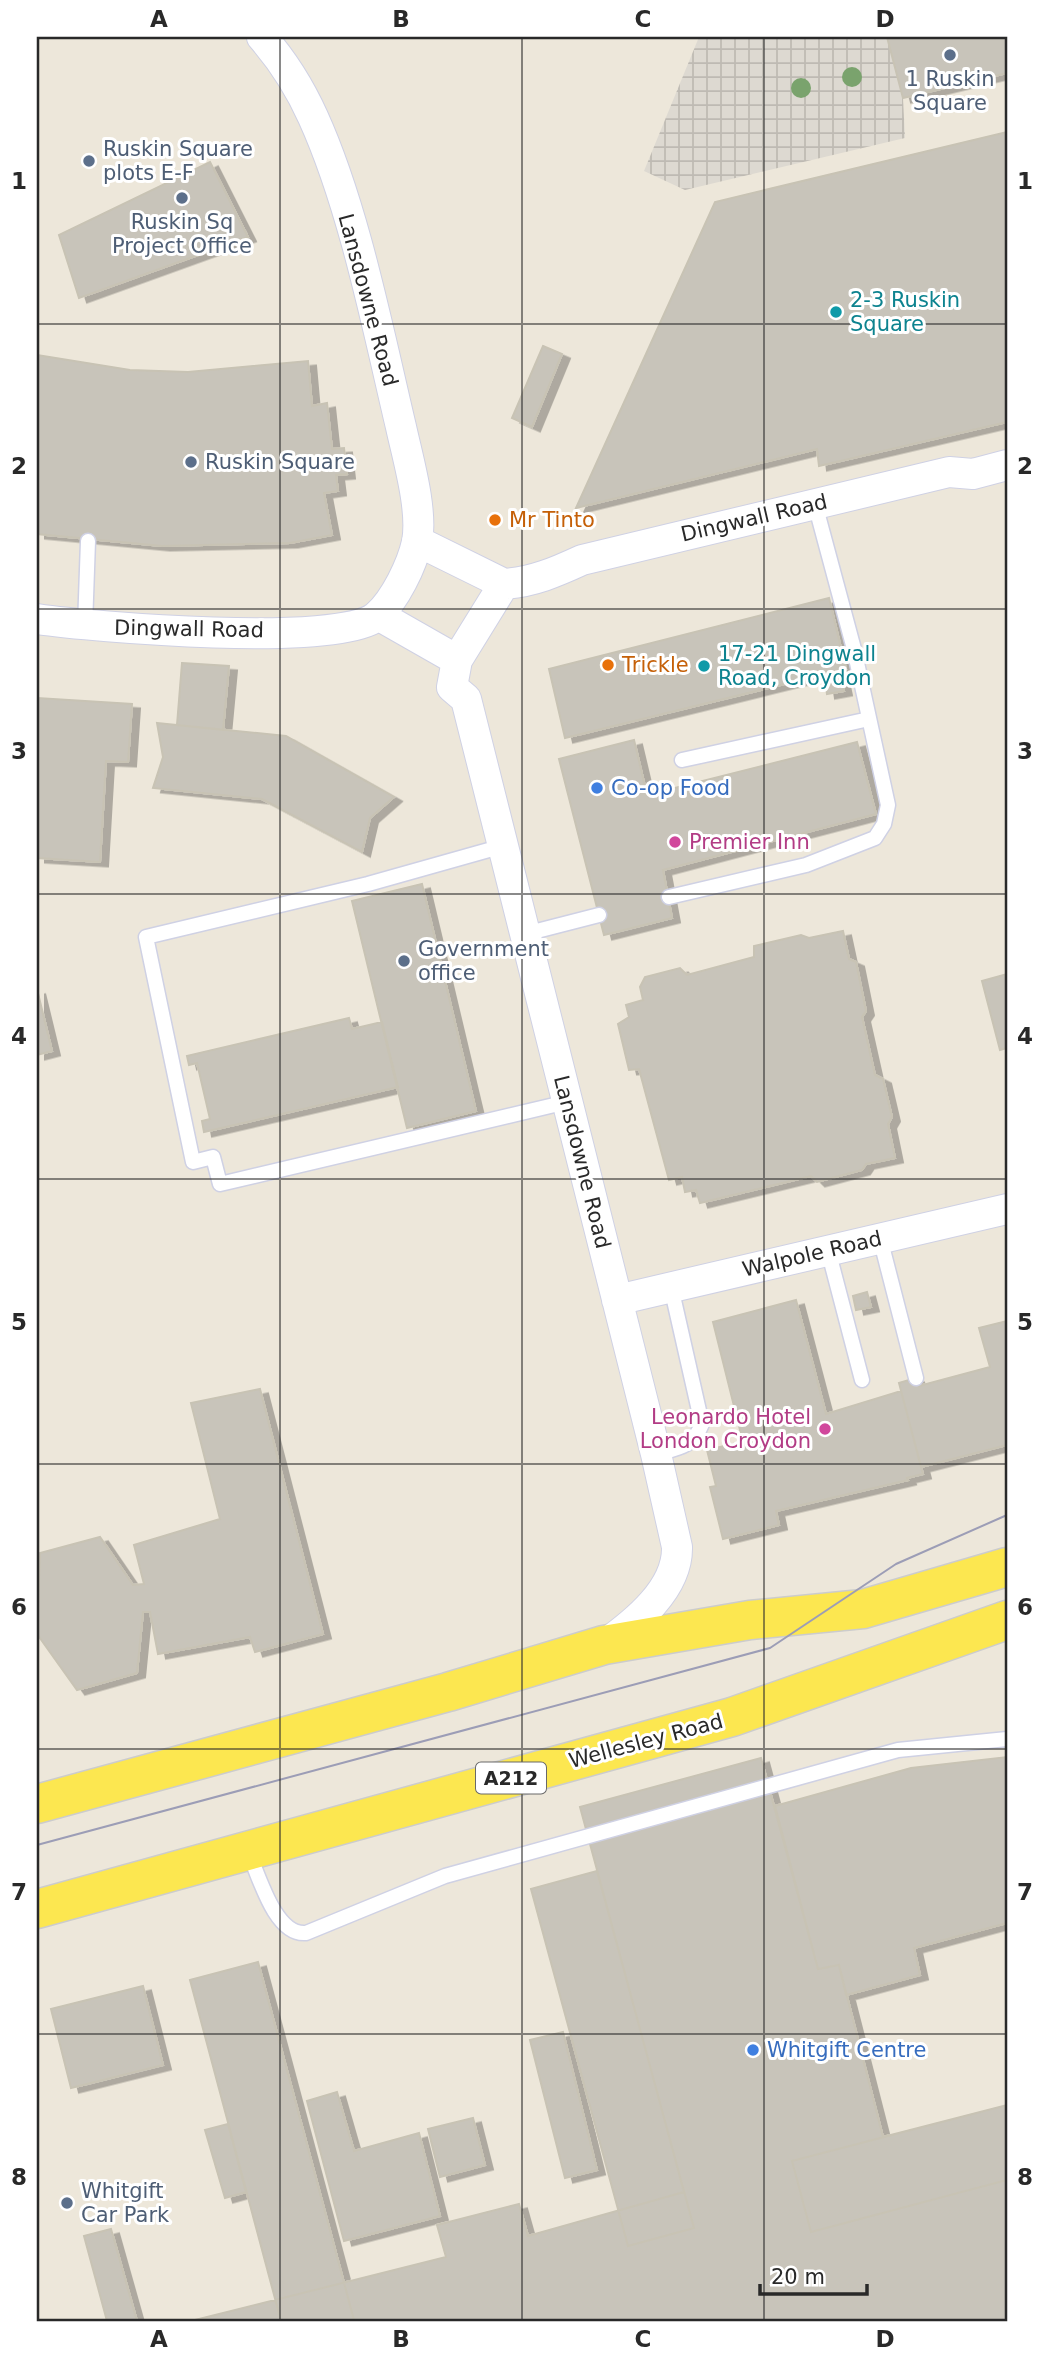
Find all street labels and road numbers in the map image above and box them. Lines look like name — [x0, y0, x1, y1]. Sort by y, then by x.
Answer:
street label: Lansdowne Road — [333, 211, 403, 389]
street label: Dingwall Road — [678, 489, 830, 547]
street label: Dingwall Road — [114, 616, 264, 642]
street label: Lansdowne Road — [549, 1073, 615, 1251]
street label: Walpole Road — [740, 1226, 884, 1282]
street label: Wellesley Road — [566, 1709, 726, 1773]
road number: A212 — [476, 1762, 546, 1794]

